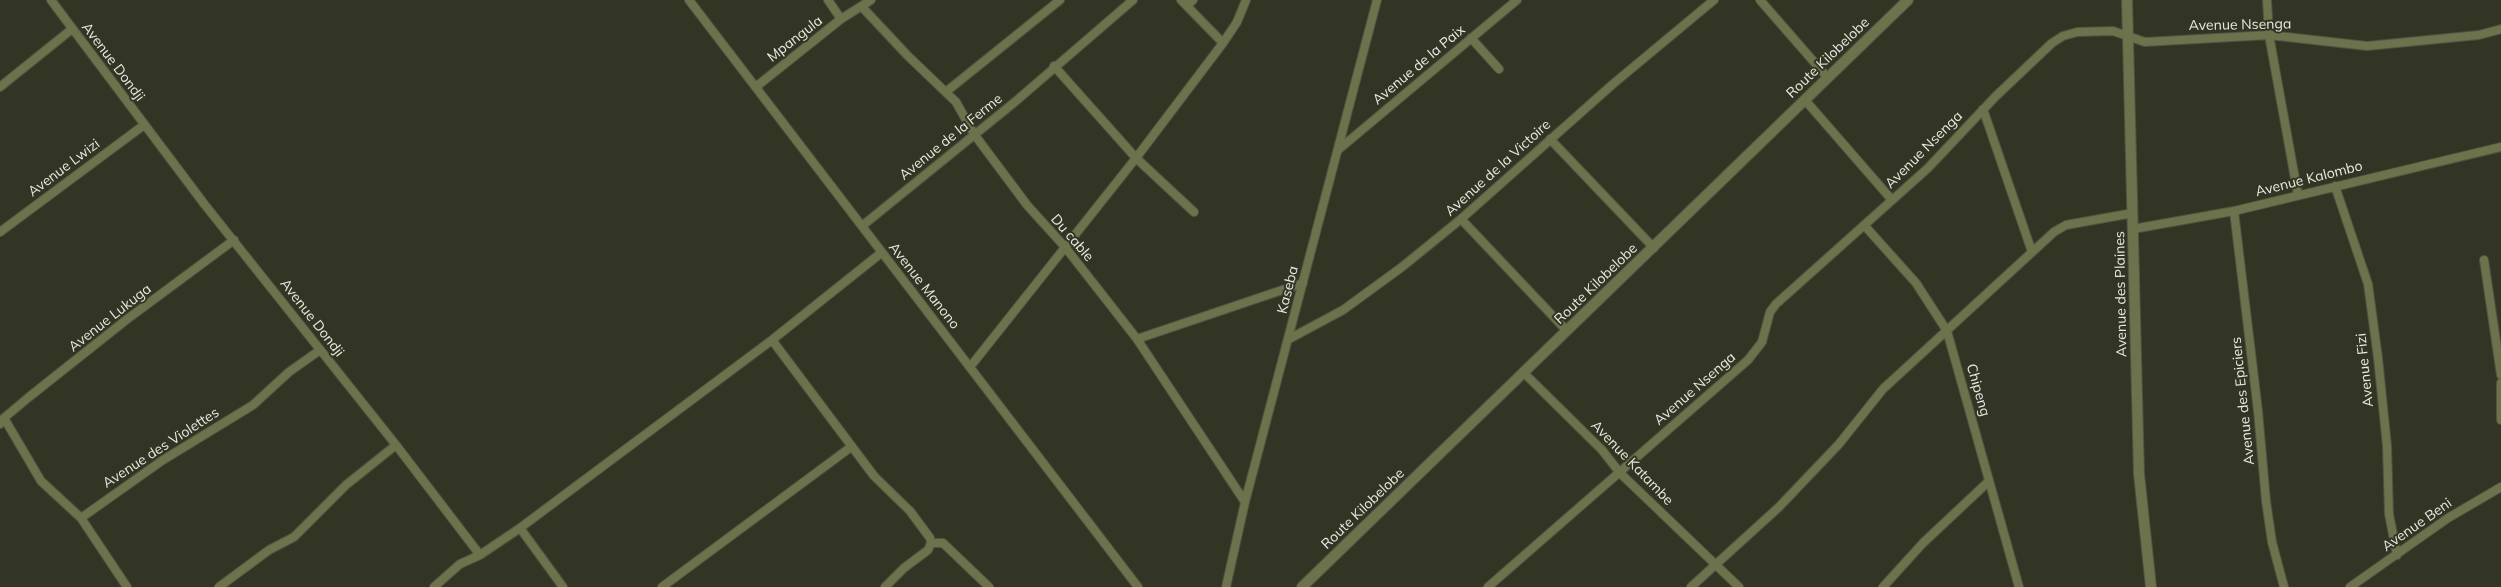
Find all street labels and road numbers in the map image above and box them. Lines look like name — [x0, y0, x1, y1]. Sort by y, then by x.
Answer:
street label: Mpangula — [764, 12, 826, 66]
street label: Route Kilobelobe — [1783, 14, 1873, 102]
street label: Avenue Nsenga — [2189, 16, 2291, 34]
street label: Avenue Dondji — [78, 19, 148, 105]
street label: Avenue de la Paix — [1369, 21, 1469, 109]
street label: Avenue de la Ferme — [896, 90, 1006, 184]
street label: Avenue Nsenga — [1882, 108, 1966, 192]
street label: Avenue de la Victoire — [1442, 116, 1554, 220]
street label: Avenue Lwizi — [25, 136, 103, 200]
street label: Avenue Kalombo — [2254, 158, 2364, 200]
street label: Du cable — [1047, 211, 1097, 265]
street label: Avenue des Plaines — [2112, 231, 2130, 357]
street label: Avenue Manono — [885, 239, 963, 333]
street label: Route Kilobelobe — [1551, 240, 1641, 328]
street label: Kaseba — [1274, 264, 1302, 316]
street label: Avenue Dondji — [276, 276, 348, 360]
street label: Avenue Lukuga — [65, 281, 155, 355]
street label: Avenue Fizi — [2353, 332, 2377, 408]
street label: Avenue des Epiciers — [2228, 336, 2258, 466]
street label: Avenue Nsenga — [1651, 349, 1739, 429]
street label: Chipeng — [1963, 362, 1993, 418]
street label: Avenue des Violettes — [100, 404, 222, 492]
street label: Avenue Katambe — [1587, 417, 1677, 509]
street label: Route Kilobelobe — [1318, 465, 1408, 553]
street label: Avenue Beni — [2379, 495, 2455, 555]

